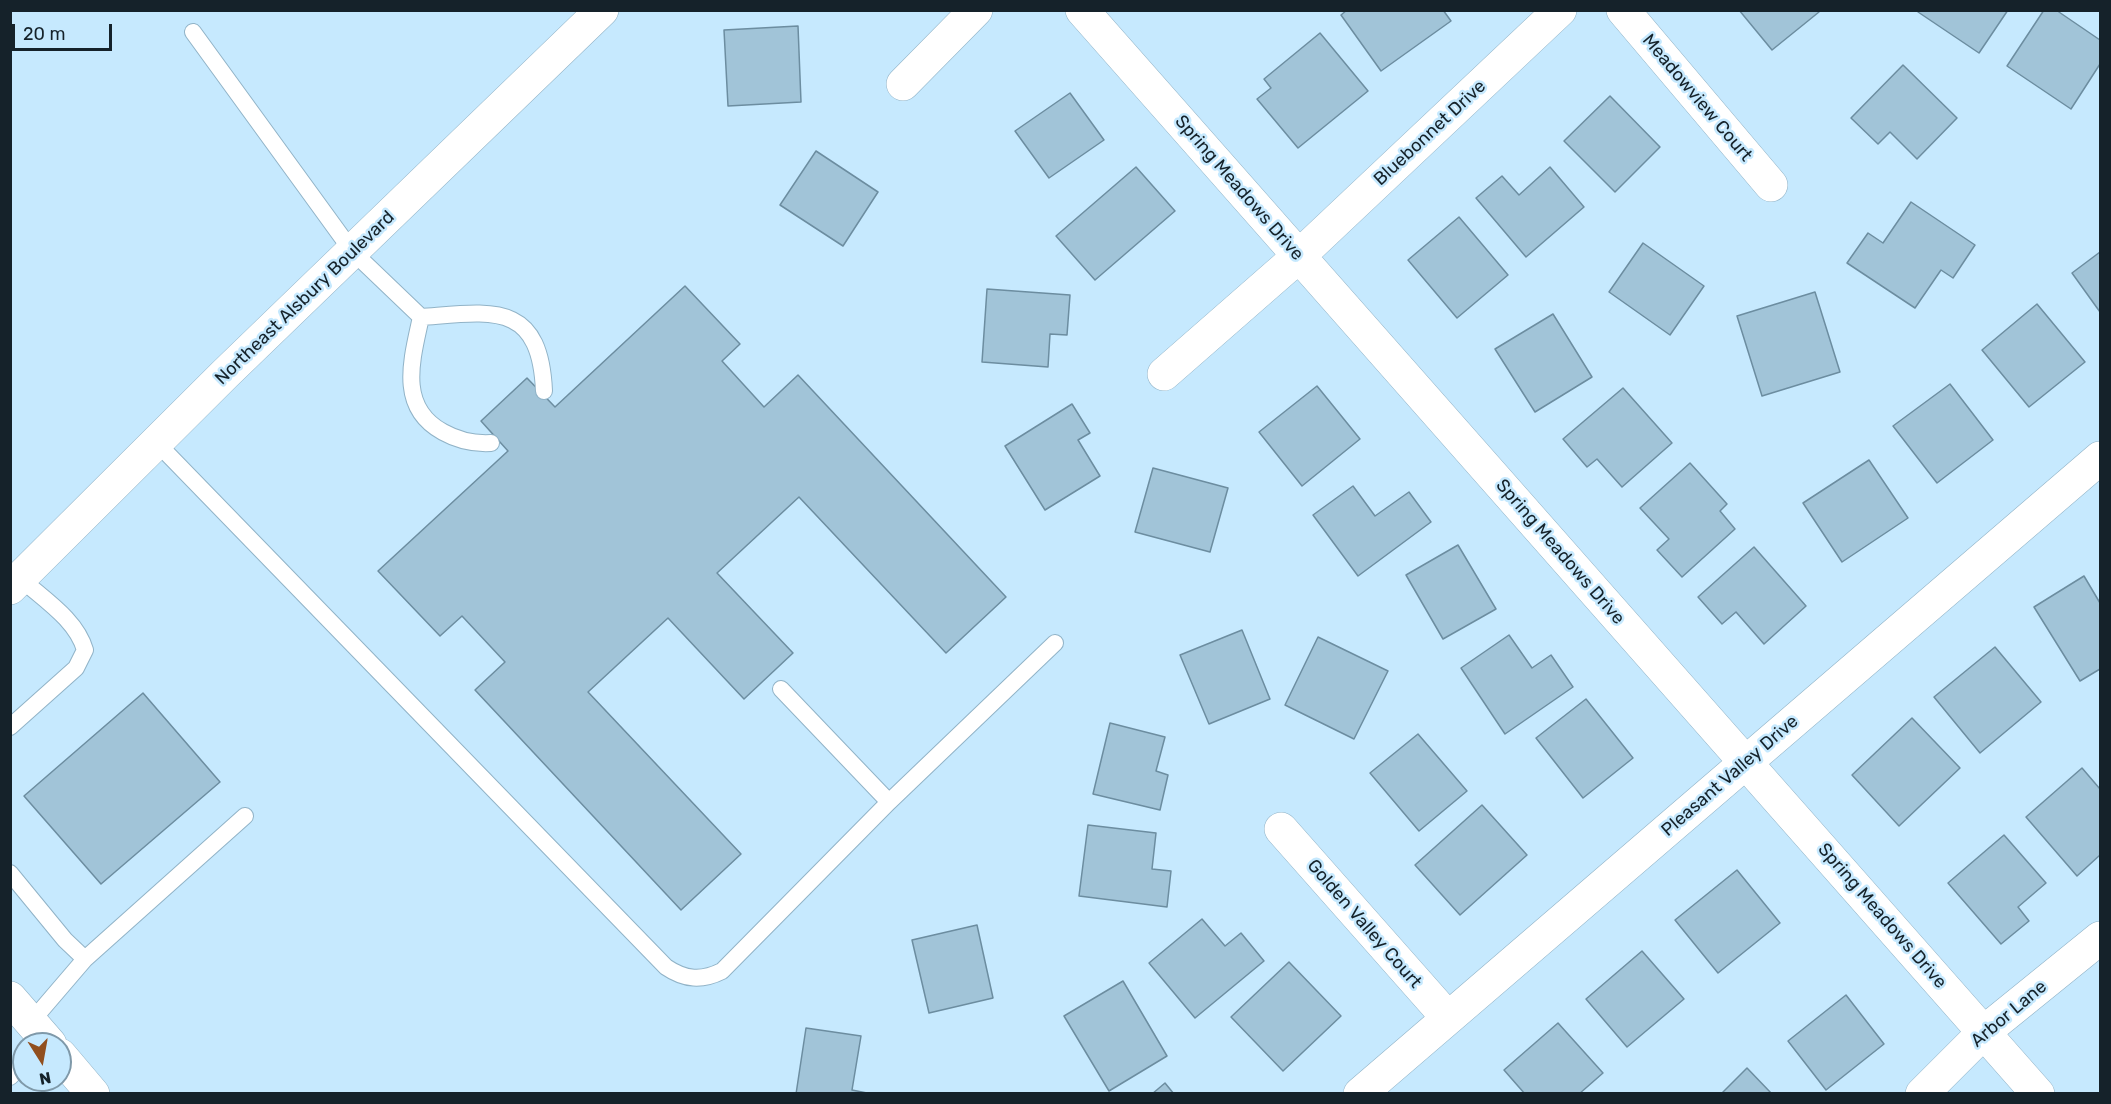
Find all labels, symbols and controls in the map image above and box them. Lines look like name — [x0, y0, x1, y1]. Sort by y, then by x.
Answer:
scale bar — [15, 12, 116, 50]
text: 20 m — [23, 23, 65, 45]
street label: Meadowview Court — [1637, 30, 1757, 166]
street label: Bluebonnet Drive — [1370, 76, 1490, 190]
street label: Spring Meadows Drive — [1170, 111, 1308, 265]
street label: Northeast Alsbury Boulevard — [211, 207, 399, 389]
street label: Spring Meadows Drive — [1491, 475, 1629, 629]
street label: Pleasant Valley Drive — [1657, 711, 1803, 841]
street label: Spring Meadows Drive — [1813, 839, 1951, 993]
street label: Golden Valley Court — [1302, 855, 1426, 993]
street label: Arbor Lane — [1967, 976, 2051, 1052]
north arrow — [12, 1032, 72, 1092]
text: N — [38, 1068, 53, 1089]

